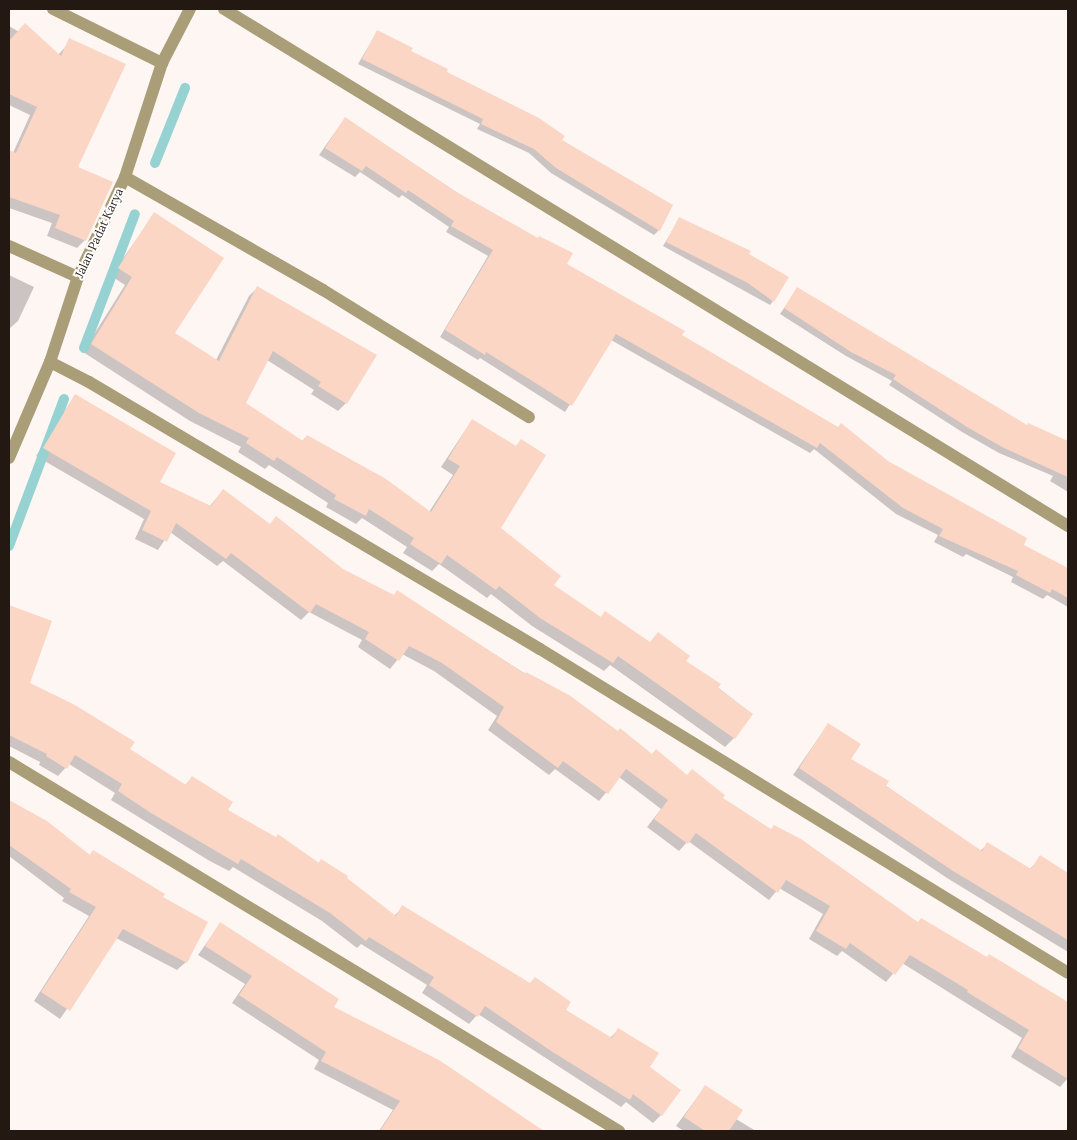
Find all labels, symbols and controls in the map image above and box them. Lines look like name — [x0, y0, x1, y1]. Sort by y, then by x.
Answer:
street label: Jalan Padat Karya — [72, 186, 126, 280]

